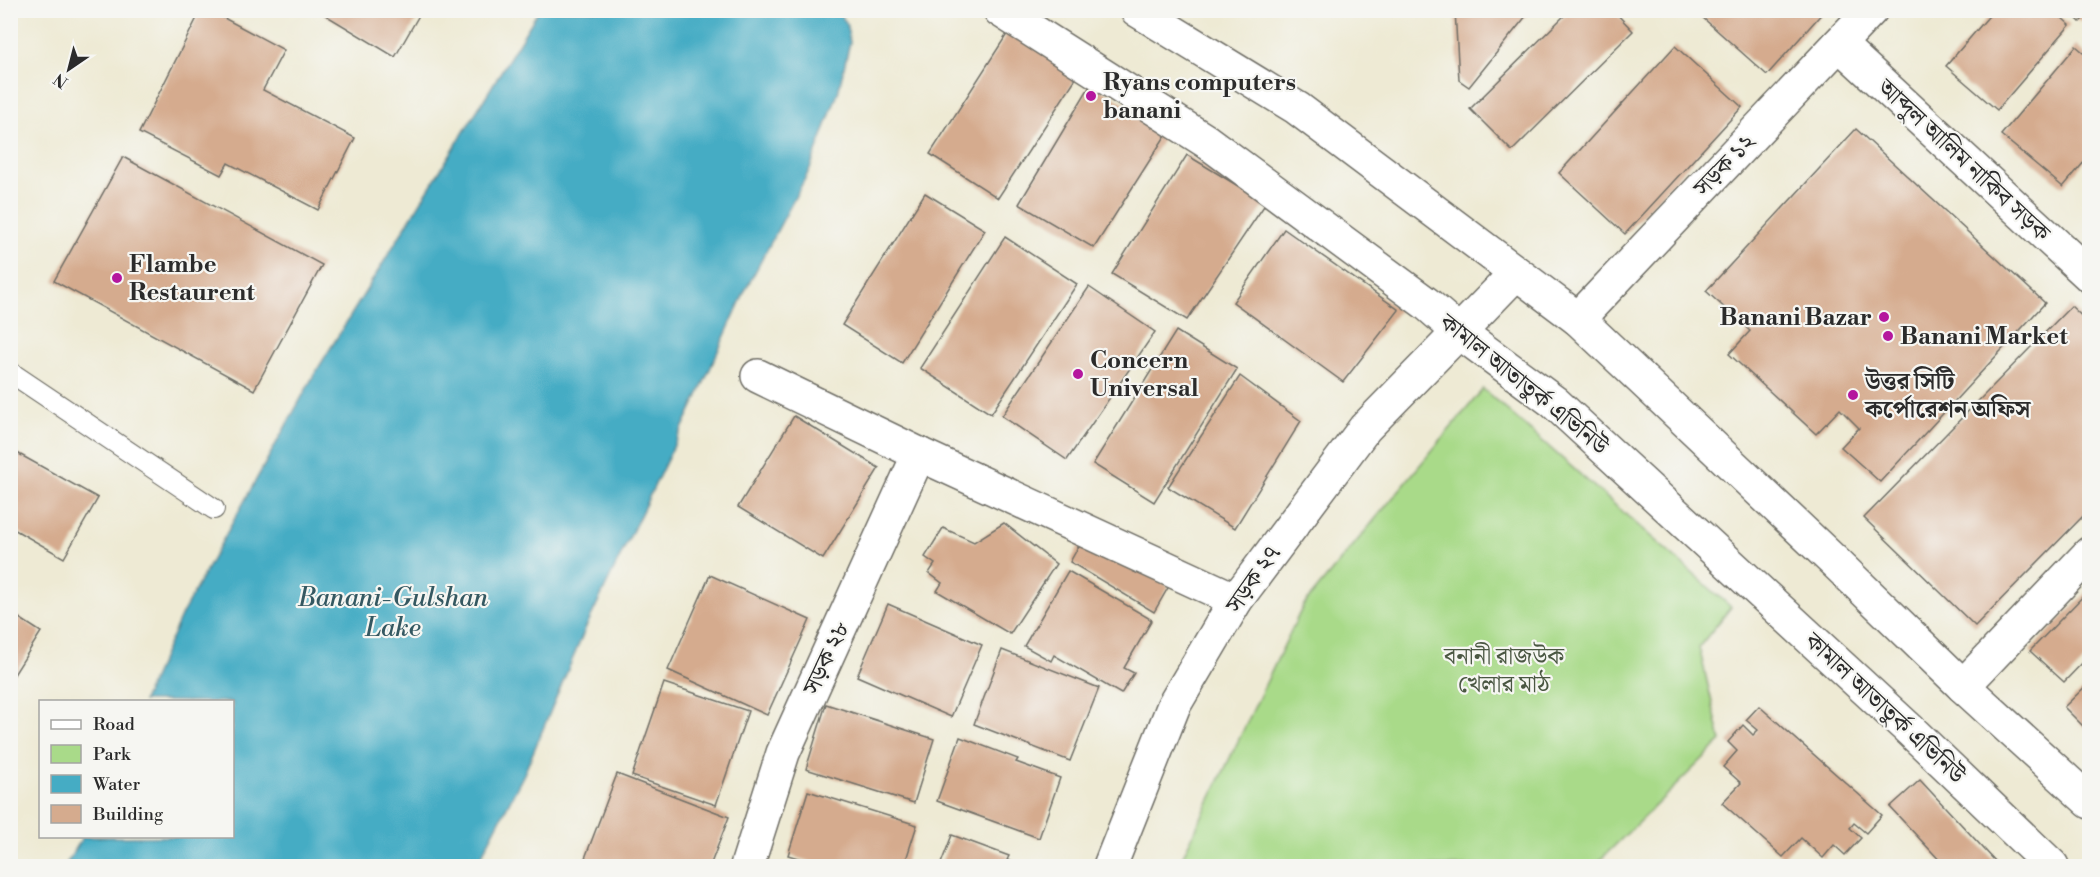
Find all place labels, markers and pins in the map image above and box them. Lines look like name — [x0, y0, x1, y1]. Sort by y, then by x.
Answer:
place label: Ryans computers banani — [1103, 68, 1296, 126]
marker: Ryans computers banani — [1084, 89, 1098, 103]
place label: Flambe Restaurent — [129, 250, 255, 308]
marker: Flambe Restaurent — [110, 271, 124, 285]
place label: Banani Bazar — [1719, 303, 1872, 333]
marker: Banani Bazar — [1877, 310, 1891, 324]
place label: Banani Market — [1900, 322, 2068, 352]
marker: Banani Market — [1881, 329, 1895, 343]
place label: Concern Universal — [1090, 346, 1199, 404]
place label: উত্তর সিটি কর্পোরেশন অফিস — [1864, 366, 2032, 425]
marker: Concern Universal — [1071, 367, 1085, 381]
marker: উত্তর সিটি কর্পোরেশন অফিস — [1846, 388, 1860, 402]

